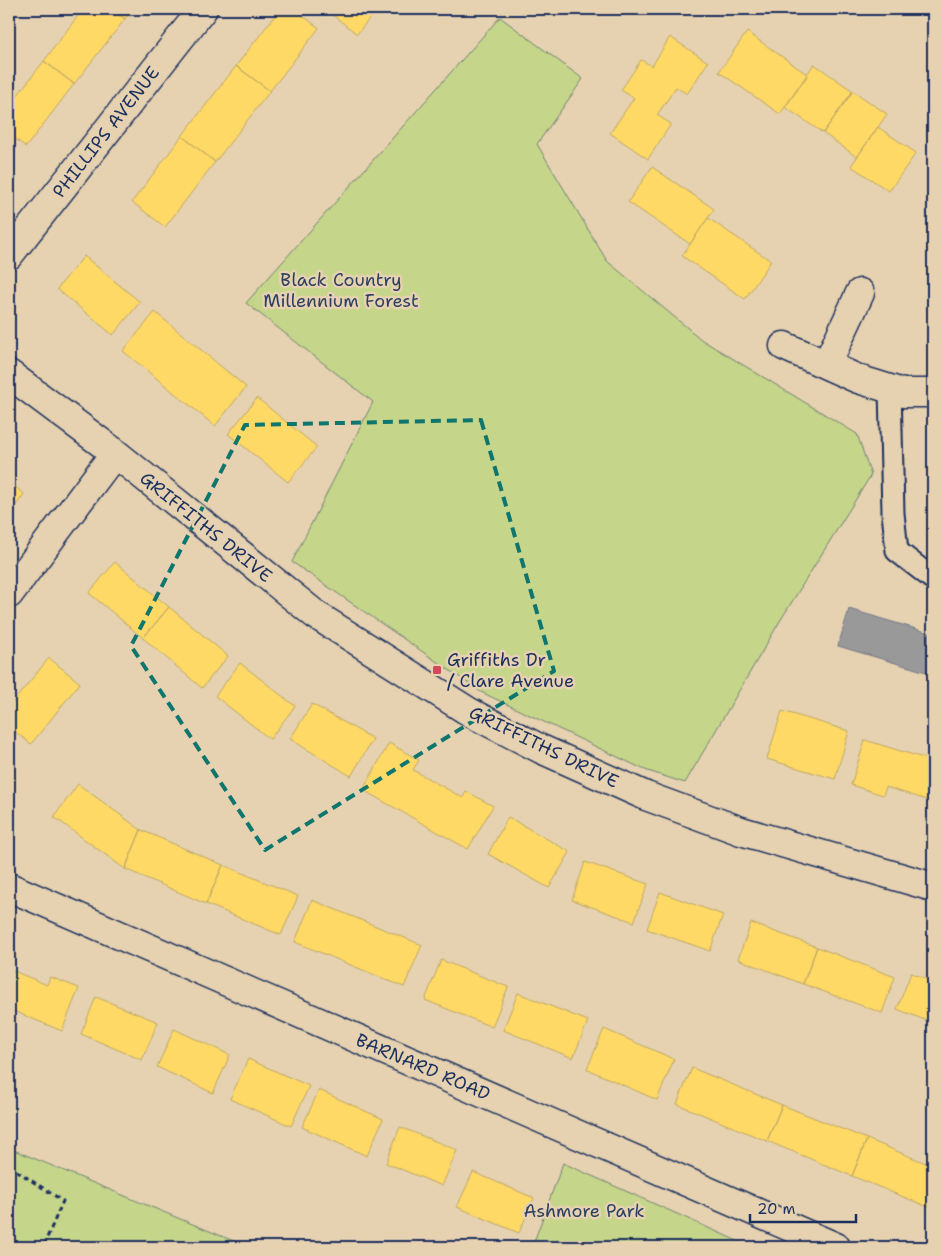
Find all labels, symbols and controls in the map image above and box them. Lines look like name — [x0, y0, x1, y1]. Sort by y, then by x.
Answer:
street label: PHILLIPS AVENUE — [47, 61, 165, 203]
park label: Black Country Millennium Forest — [263, 268, 419, 313]
street label: GRIFFITHS DRIVE — [135, 466, 277, 588]
place label: Griffiths Dr / Clare Avenue — [447, 648, 574, 693]
marker: Griffiths Dr / Clare Avenue — [431, 664, 443, 676]
street label: GRIFFITHS DRIVE — [465, 700, 623, 794]
street label: BARNARD ROAD — [352, 1028, 494, 1106]
scale bar — [750, 1191, 856, 1223]
park label: Ashmore Park — [523, 1199, 645, 1223]
text: 20 m — [757, 1199, 796, 1219]

